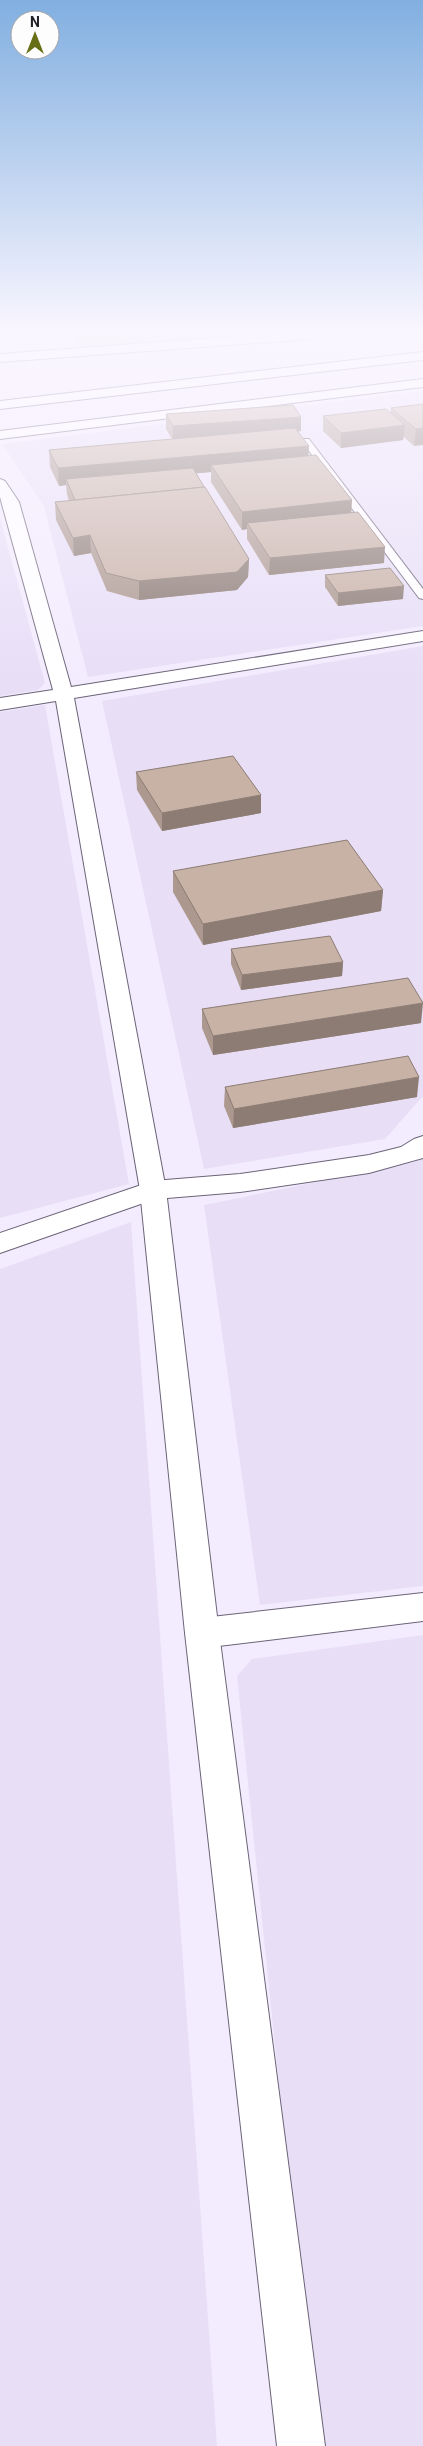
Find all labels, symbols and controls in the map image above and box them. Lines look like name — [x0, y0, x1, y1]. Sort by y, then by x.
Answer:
north arrow — [10, 10, 60, 60]
text: N — [30, 14, 40, 30]

